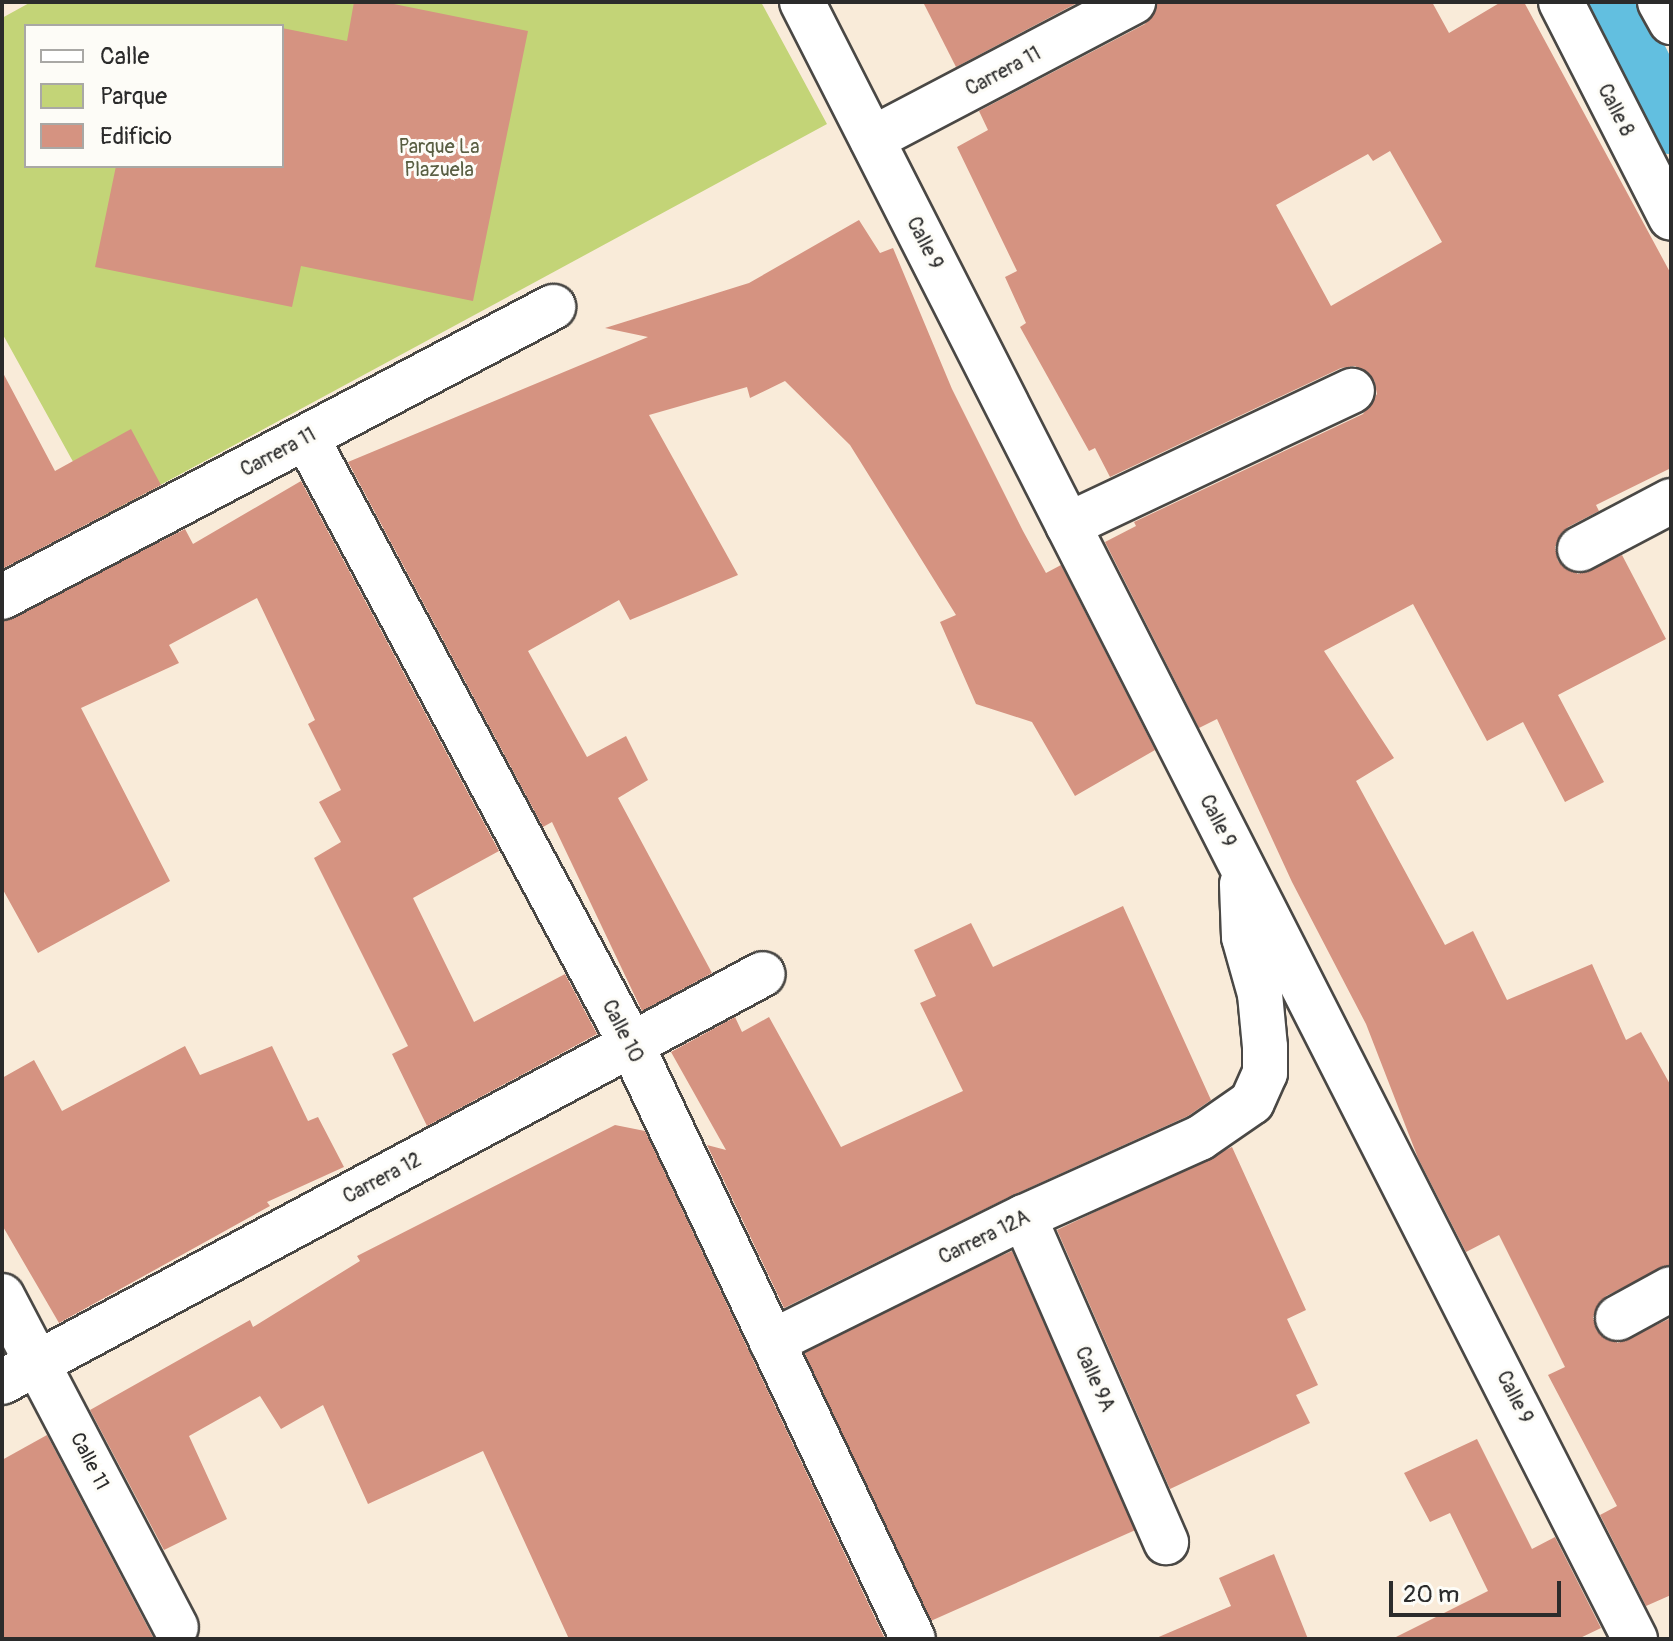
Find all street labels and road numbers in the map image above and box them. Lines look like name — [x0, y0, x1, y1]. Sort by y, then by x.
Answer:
street label: Carrera 11 — [961, 41, 1045, 101]
street label: Calle 8 — [1593, 80, 1639, 140]
street label: Calle 9 — [902, 213, 948, 273]
street label: Carrera 11 — [236, 422, 320, 482]
street label: Calle 9 — [1195, 791, 1241, 851]
street label: Calle 10 — [597, 996, 649, 1066]
street label: Carrera 12 — [339, 1147, 425, 1209]
street label: Carrera 12A — [935, 1205, 1033, 1269]
street label: Calle 9A — [1070, 1343, 1120, 1415]
street label: Calle 9 — [1492, 1367, 1538, 1427]
street label: Calle 11 — [65, 1428, 115, 1494]

